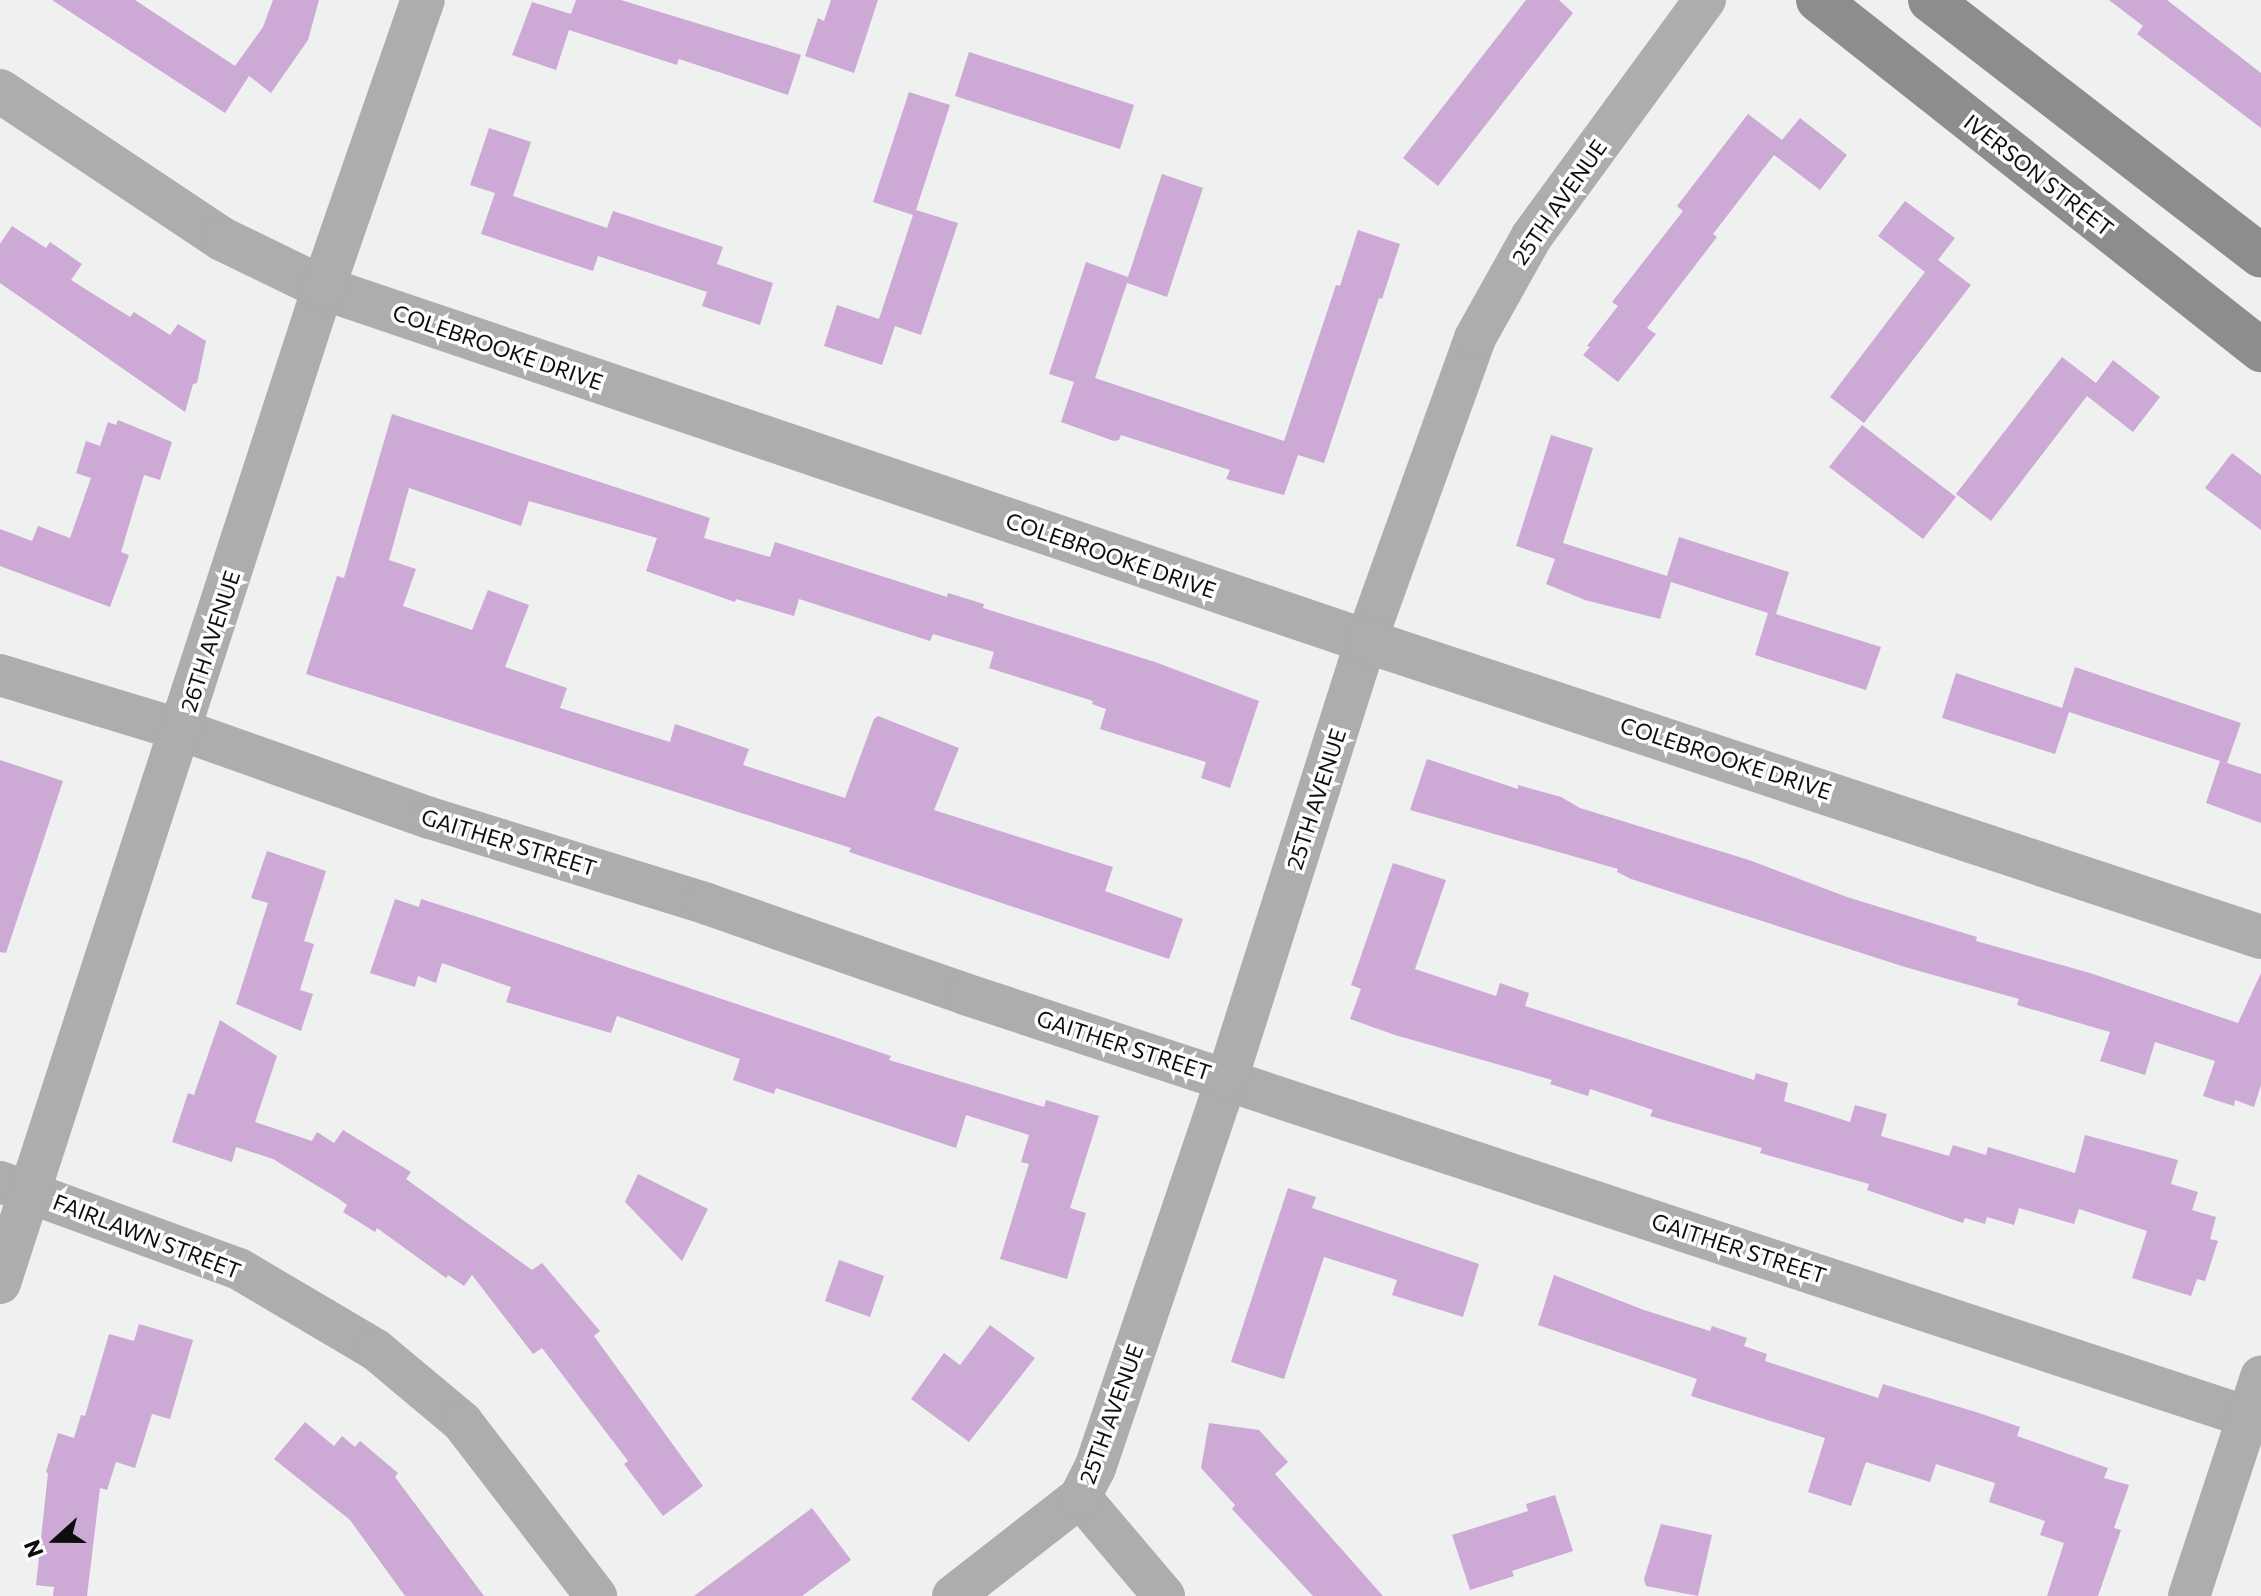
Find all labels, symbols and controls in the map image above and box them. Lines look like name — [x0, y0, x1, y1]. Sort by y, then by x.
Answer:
street label: IVERSON STREET — [1959, 108, 2119, 242]
street label: 25TH AVENUE — [1506, 134, 1612, 270]
street label: COLEBROOKE DRIVE — [389, 299, 607, 395]
street label: COLEBROOKE DRIVE — [1002, 507, 1220, 603]
street label: 26TH AVENUE — [175, 567, 245, 715]
street label: COLEBROOKE DRIVE — [1617, 711, 1835, 805]
street label: 25TH AVENUE — [1281, 725, 1351, 873]
street label: GAITHER STREET — [418, 803, 600, 881]
street label: GAITHER STREET — [1034, 1004, 1214, 1086]
street label: FAIRLAWN STREET — [49, 1188, 245, 1284]
street label: GAITHER STREET — [1649, 1207, 1829, 1289]
street label: 25TH AVENUE — [1074, 1341, 1148, 1487]
north arrow — [16, 1500, 96, 1580]
text: N — [18, 1536, 49, 1561]

